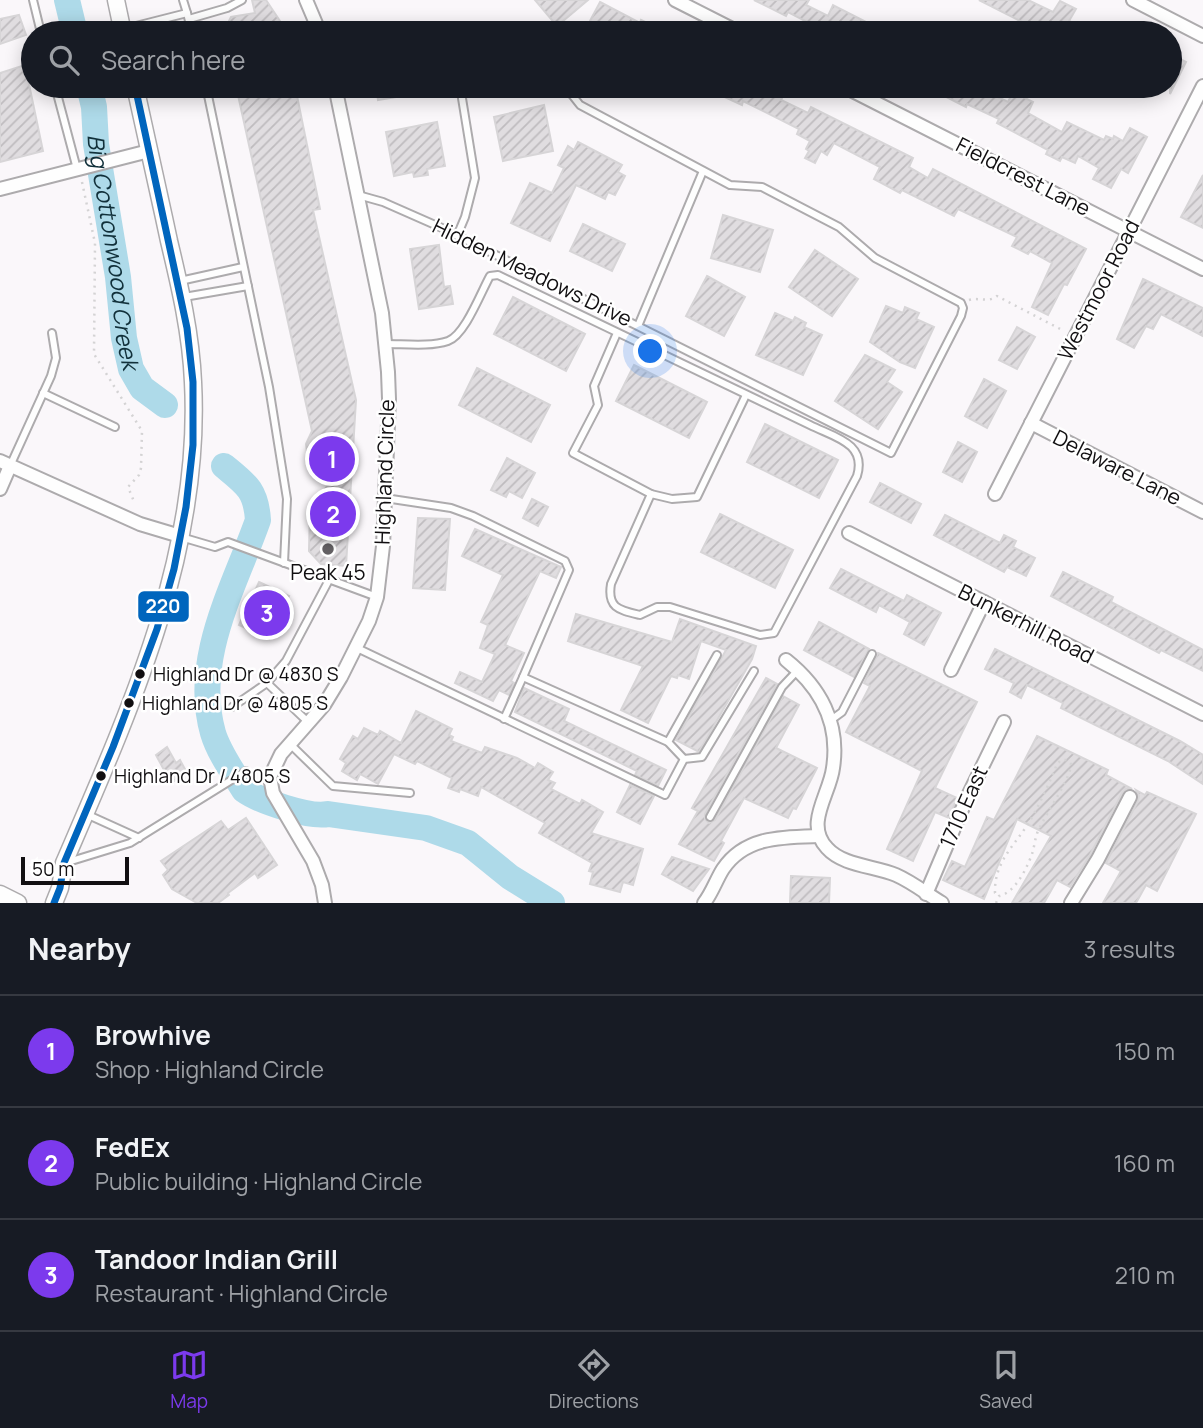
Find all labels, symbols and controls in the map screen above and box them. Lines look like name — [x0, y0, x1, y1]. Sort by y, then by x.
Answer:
search box — [21, 21, 1182, 98]
icon: search — [45, 41, 83, 79]
text: Search here — [101, 42, 246, 78]
street label: Fieldcrest Lane — [952, 130, 1095, 222]
water label: Big Cottonwood Creek — [81, 134, 148, 376]
street label: Hidden Meadows Drive — [428, 212, 637, 333]
street label: Westmoor Road — [1051, 214, 1146, 365]
your location — [633, 334, 667, 368]
street label: Highland Circle — [367, 399, 401, 545]
street label: Delaware Lane — [1048, 423, 1186, 511]
pin: 1 — [309, 433, 355, 485]
pin: 2 — [310, 488, 356, 540]
marker: Peak 45 — [320, 541, 336, 557]
place label: Peak 45 — [290, 558, 366, 586]
street label: Bunkerhill Road — [954, 577, 1099, 669]
pin: 3 — [244, 587, 290, 639]
line badge: 220 — [137, 590, 190, 623]
text: 220 — [145, 593, 181, 619]
place label: Highland Dr @ 4830 S — [153, 661, 339, 687]
marker: Highland Dr @ 4830 S — [133, 667, 147, 681]
place label: Highland Dr @ 4805 S — [142, 690, 328, 716]
marker: Highland Dr @ 4805 S — [122, 696, 136, 710]
street label: 1710 East — [933, 761, 994, 852]
place label: Highland Dr / 4805 S — [114, 763, 290, 789]
marker: Highland Dr / 4805 S — [94, 769, 108, 783]
scale bar — [21, 854, 130, 886]
text: 50 m — [32, 856, 74, 882]
text: Nearby — [28, 928, 131, 969]
text: 3 results — [1084, 933, 1175, 965]
text: Browhive — [95, 1017, 211, 1053]
text: 1 — [46, 1035, 56, 1067]
text: 150 m — [1115, 1035, 1175, 1067]
text: Shop · Highland Circle — [95, 1053, 324, 1085]
text: FedEx — [95, 1129, 170, 1165]
text: 2 — [44, 1147, 58, 1179]
text: 160 m — [1114, 1147, 1175, 1179]
text: Public building · Highland Circle — [95, 1165, 422, 1197]
text: Tandoor Indian Grill — [95, 1241, 338, 1277]
text: 3 — [44, 1259, 58, 1291]
text: 210 m — [1115, 1259, 1175, 1291]
text: Restaurant · Highland Circle — [95, 1277, 388, 1309]
tab: Map — [170, 1346, 208, 1414]
tab: Directions — [549, 1346, 639, 1414]
tab: Saved — [979, 1346, 1033, 1414]

